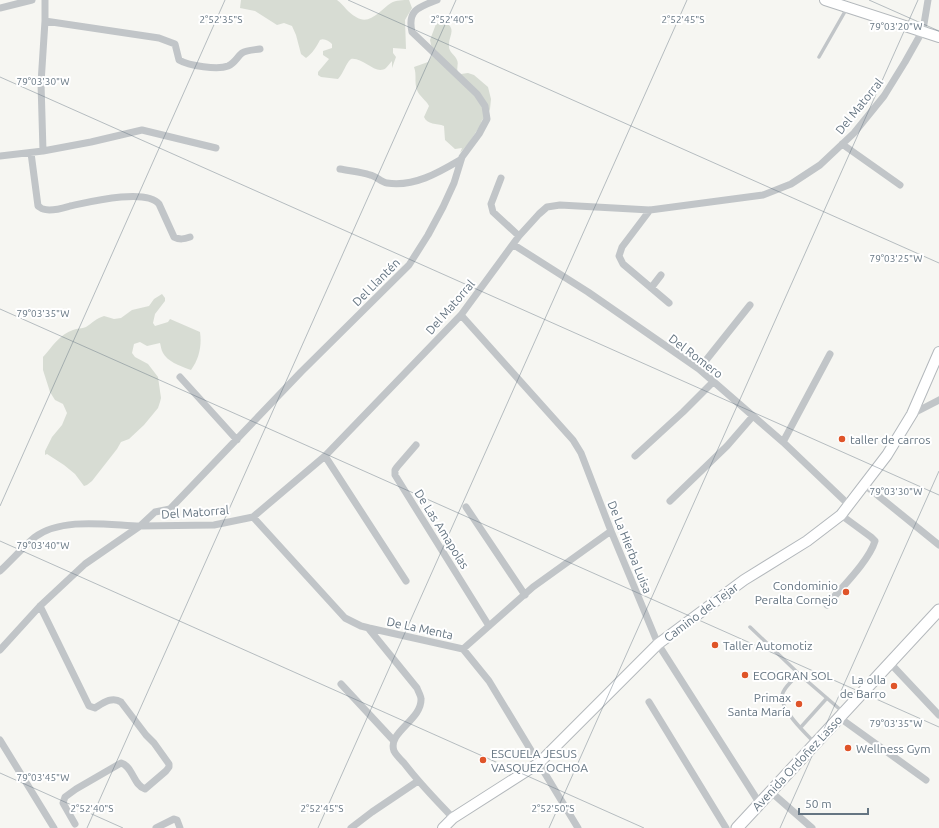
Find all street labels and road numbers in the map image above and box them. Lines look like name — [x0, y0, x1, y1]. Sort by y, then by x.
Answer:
street label: Del Matorral — [833, 76, 885, 136]
street label: Del Llantén — [350, 256, 402, 308]
street label: Del Matorral — [423, 277, 477, 337]
street label: Del Romero — [667, 332, 725, 380]
street label: De Las Amapolas — [412, 487, 472, 571]
street label: De La Hierba Luisa — [606, 499, 654, 595]
street label: Del Matorral — [161, 503, 229, 521]
street label: Camino del Tejar — [661, 580, 741, 644]
street label: De La Menta — [386, 615, 454, 641]
street label: Avenida Ordoñez Lasso — [750, 713, 844, 813]

